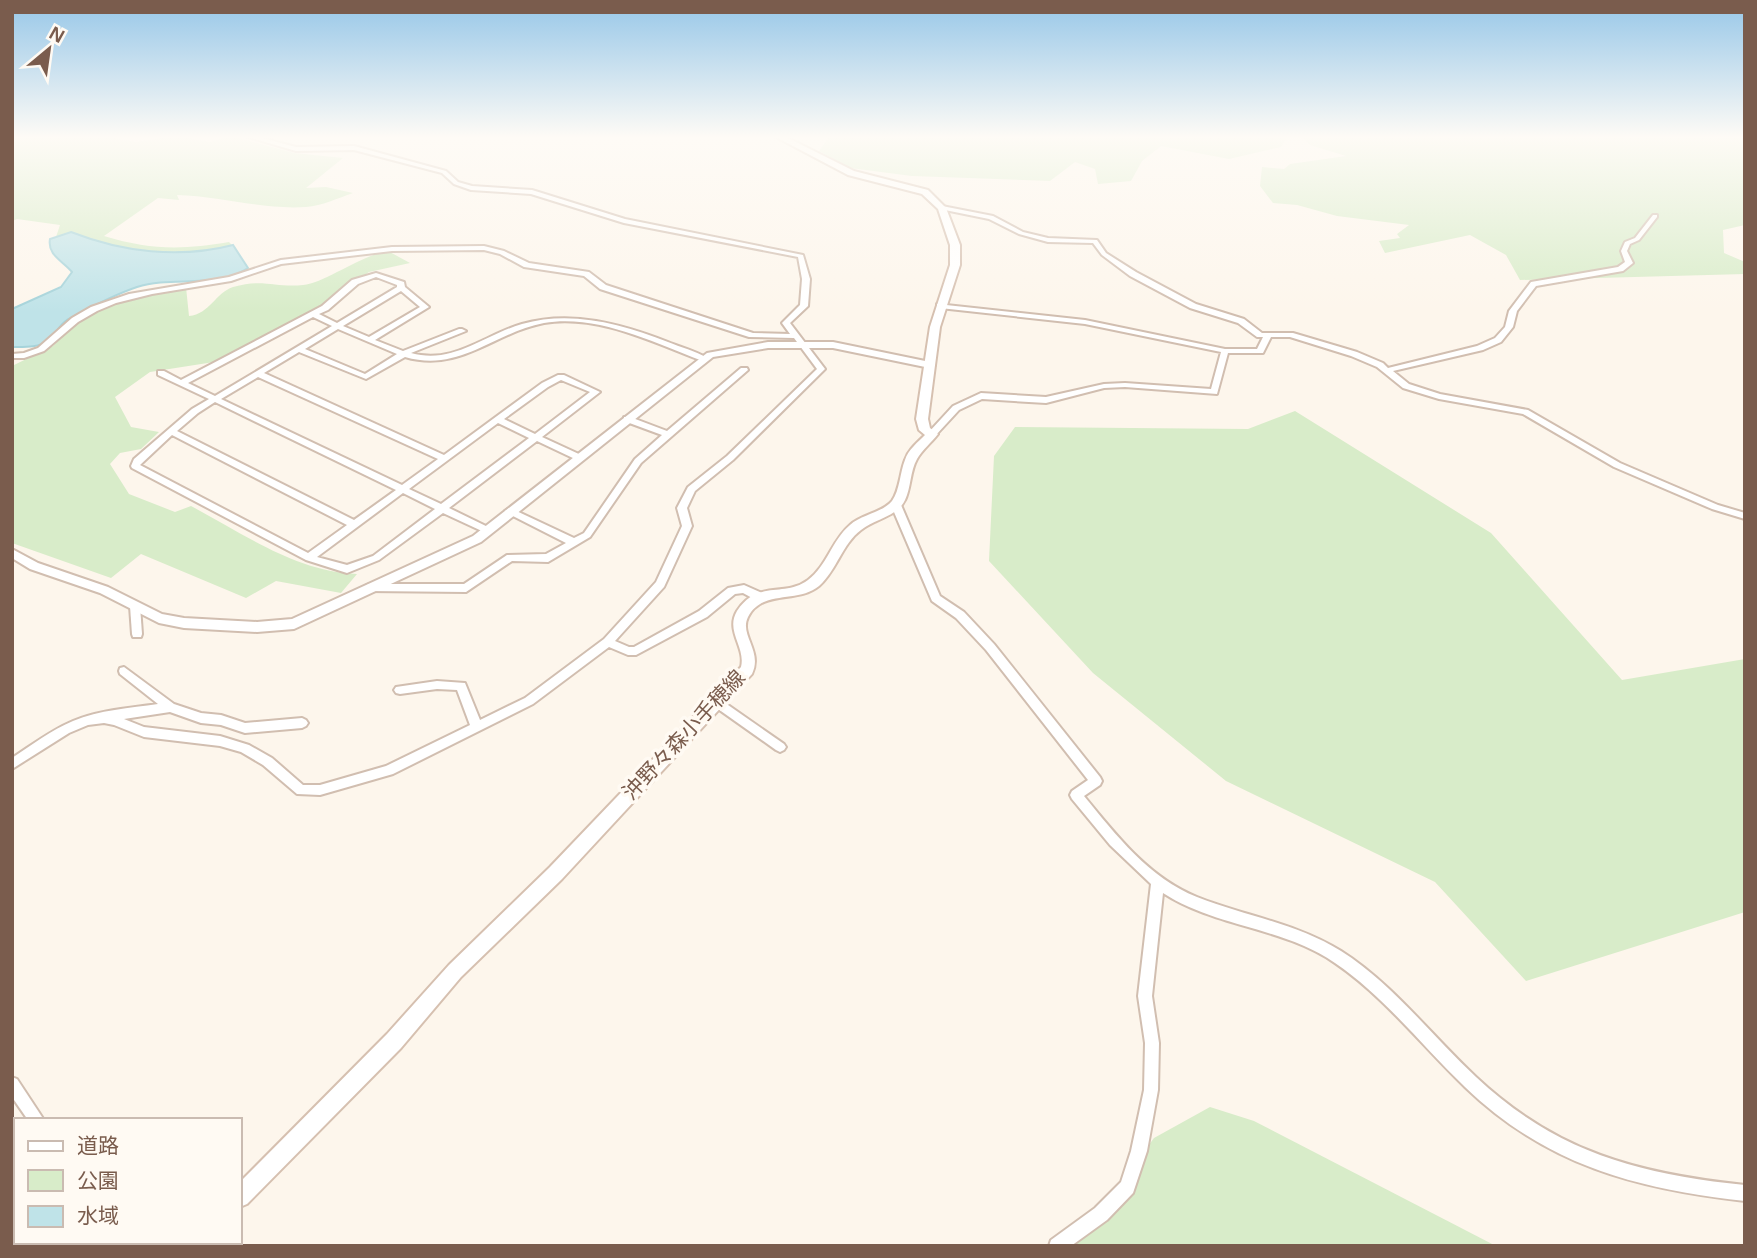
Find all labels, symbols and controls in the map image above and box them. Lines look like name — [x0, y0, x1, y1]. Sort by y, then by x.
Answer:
north arrow — [14, 14, 84, 84]
text: N — [46, 22, 68, 47]
street label: 沖野々森小手穂線 — [618, 665, 749, 804]
legend — [14, 1118, 242, 1244]
text: 道路 — [77, 1134, 119, 1157]
text: 公園 — [77, 1169, 119, 1192]
text: 水域 — [77, 1204, 119, 1227]

